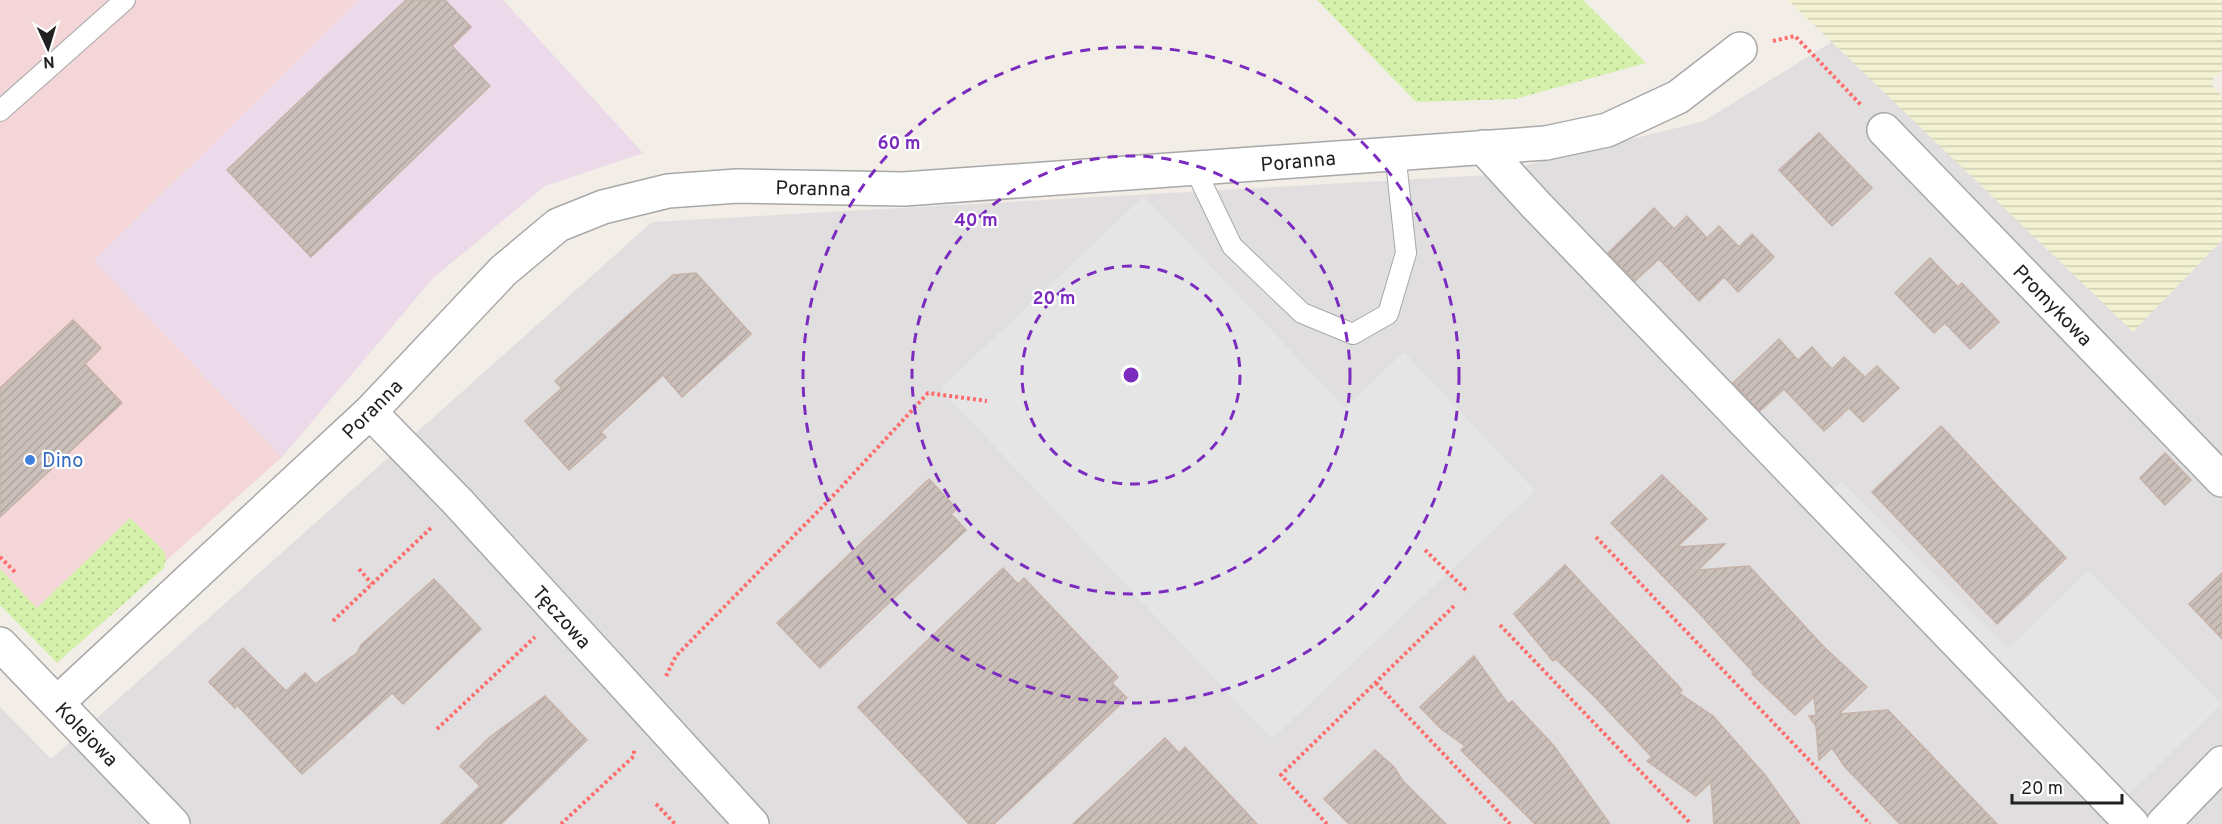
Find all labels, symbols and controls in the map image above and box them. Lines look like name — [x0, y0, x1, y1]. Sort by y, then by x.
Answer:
north arrow — [18, 18, 78, 78]
text: N — [42, 51, 55, 71]
text: 60 m — [877, 133, 921, 156]
street label: Poranna — [1260, 147, 1337, 179]
street label: Poranna — [775, 176, 851, 204]
text: 40 m — [954, 210, 998, 233]
street label: Promykowa — [2006, 260, 2097, 353]
text: 20 m — [1032, 288, 1076, 311]
centre of rings — [1121, 365, 1141, 385]
street label: Poranna — [338, 375, 409, 446]
place label: Dino — [42, 449, 83, 475]
marker: Dino — [23, 453, 37, 467]
street label: Tęczowa — [525, 581, 596, 655]
street label: Kolejowa — [48, 697, 123, 773]
scale bar — [2012, 767, 2122, 805]
text: 20 m — [2021, 778, 2063, 801]

